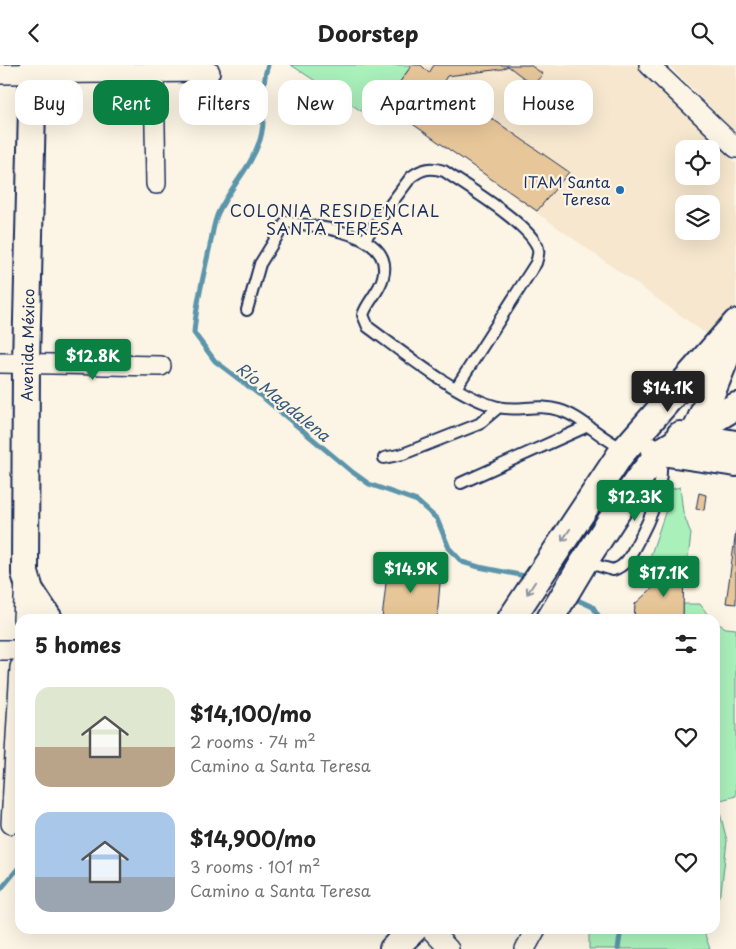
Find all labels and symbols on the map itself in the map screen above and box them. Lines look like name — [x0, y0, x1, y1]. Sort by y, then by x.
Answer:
place label: ITAM Santa Teresa — [523, 170, 611, 210]
marker: ITAM Santa Teresa — [614, 184, 626, 196]
district label: COLONIA RESIDENCIAL SANTA TERESA — [230, 198, 440, 240]
street label: Avenida México — [15, 288, 39, 402]
pin: $12.8K — [52, 339, 134, 381]
water label: Río Magdalena — [232, 356, 337, 447]
pin: $14.1K — [627, 371, 709, 413]
pin: $12.3K — [594, 479, 676, 522]
one-way arrow — [561, 528, 571, 542]
pin: $14.9K — [370, 551, 452, 594]
pin: $17.1K — [623, 555, 705, 598]
one-way arrow — [526, 580, 536, 594]

